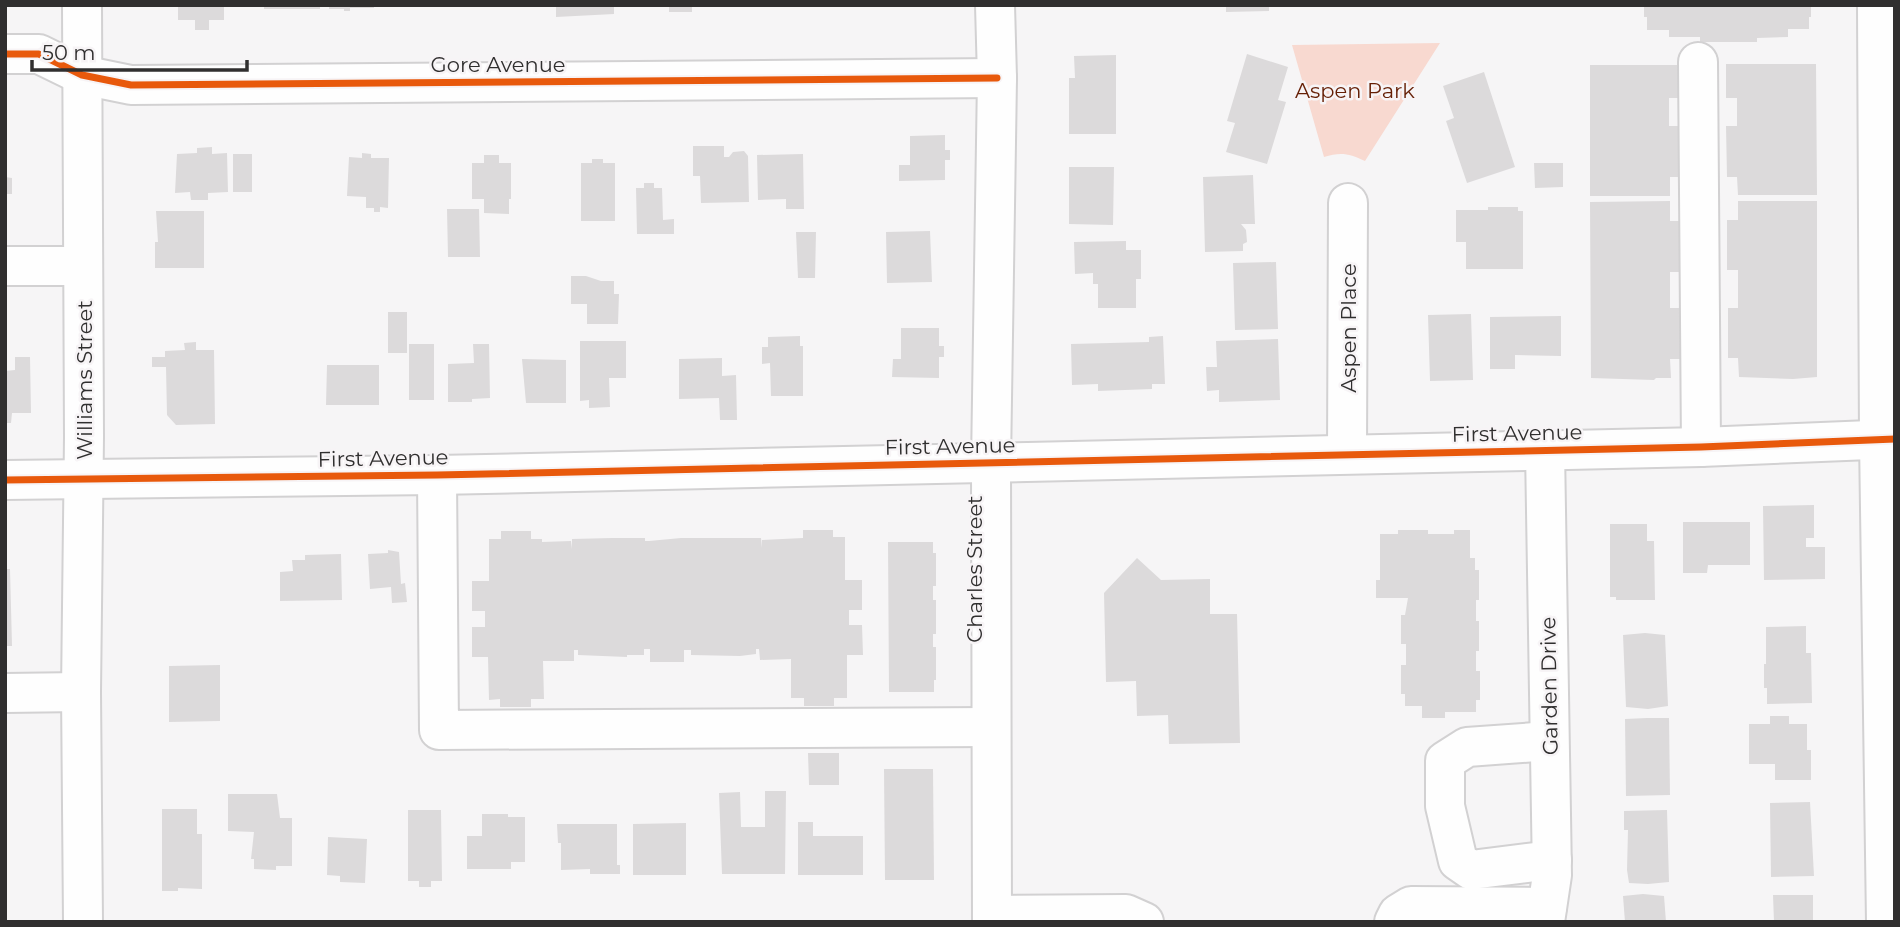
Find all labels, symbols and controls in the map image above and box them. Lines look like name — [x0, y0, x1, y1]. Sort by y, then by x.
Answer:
scale bar — [32, 28, 247, 72]
text: 50 m — [42, 40, 96, 65]
street label: Gore Avenue — [431, 52, 566, 77]
park label: Aspen Park — [1295, 78, 1415, 103]
street label: Aspen Place — [1336, 263, 1361, 393]
street label: Williams Street — [72, 300, 97, 460]
street label: First Avenue — [1451, 419, 1583, 447]
street label: First Avenue — [884, 432, 1016, 460]
street label: First Avenue — [317, 444, 449, 472]
street label: Charles Street — [962, 495, 987, 643]
street label: Garden Drive — [1535, 617, 1563, 755]

